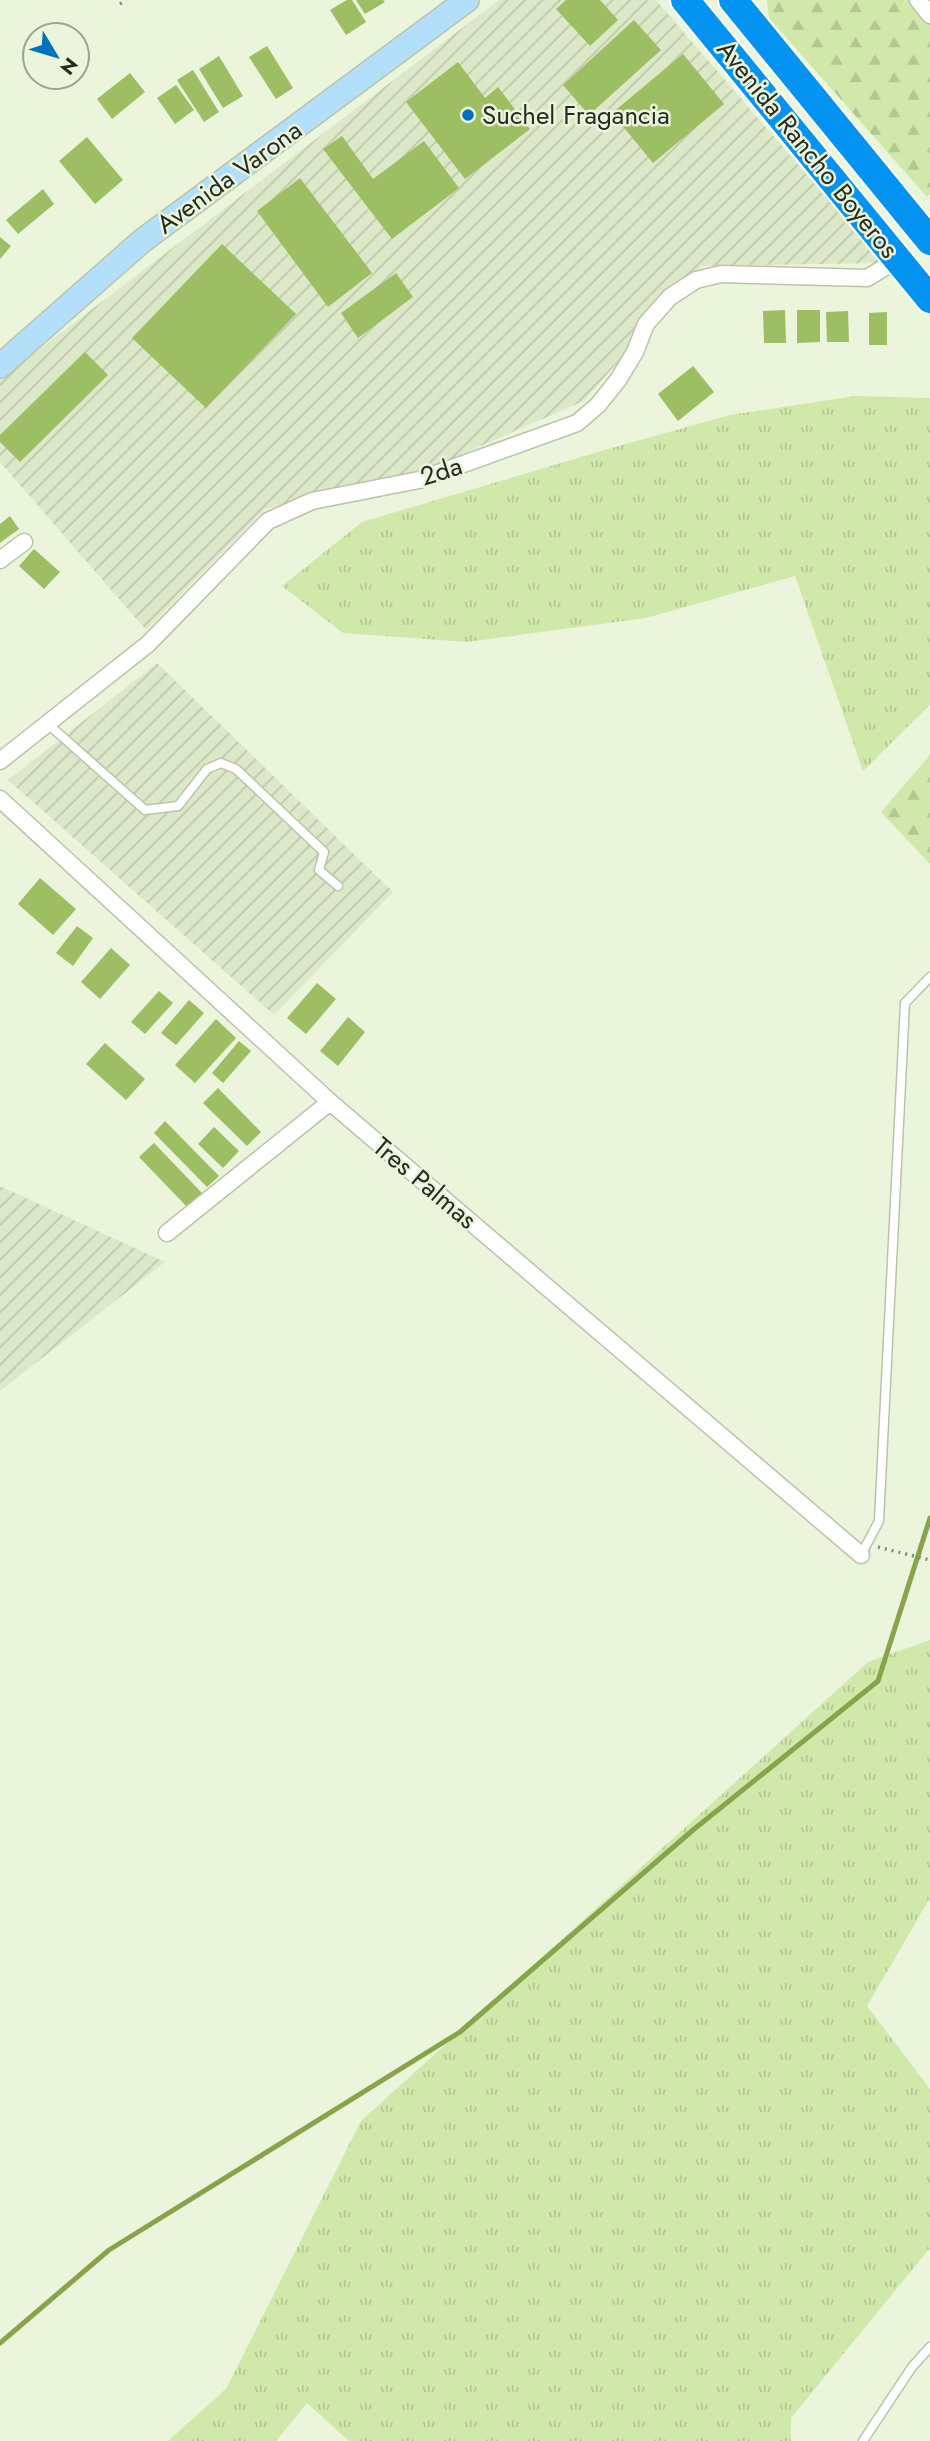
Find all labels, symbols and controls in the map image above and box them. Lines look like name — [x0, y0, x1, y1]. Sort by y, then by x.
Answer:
north arrow — [21, 21, 91, 91]
street label: Avenida Rancho Boyeros — [708, 32, 908, 266]
text: N — [54, 52, 84, 80]
place label: Suchel Fragancia — [482, 96, 670, 134]
marker: Suchel Fragancia — [460, 107, 476, 123]
street label: Avenida Varona — [148, 111, 310, 243]
street label: 2da — [415, 446, 467, 496]
street label: Tres Palmas — [365, 1128, 485, 1238]

